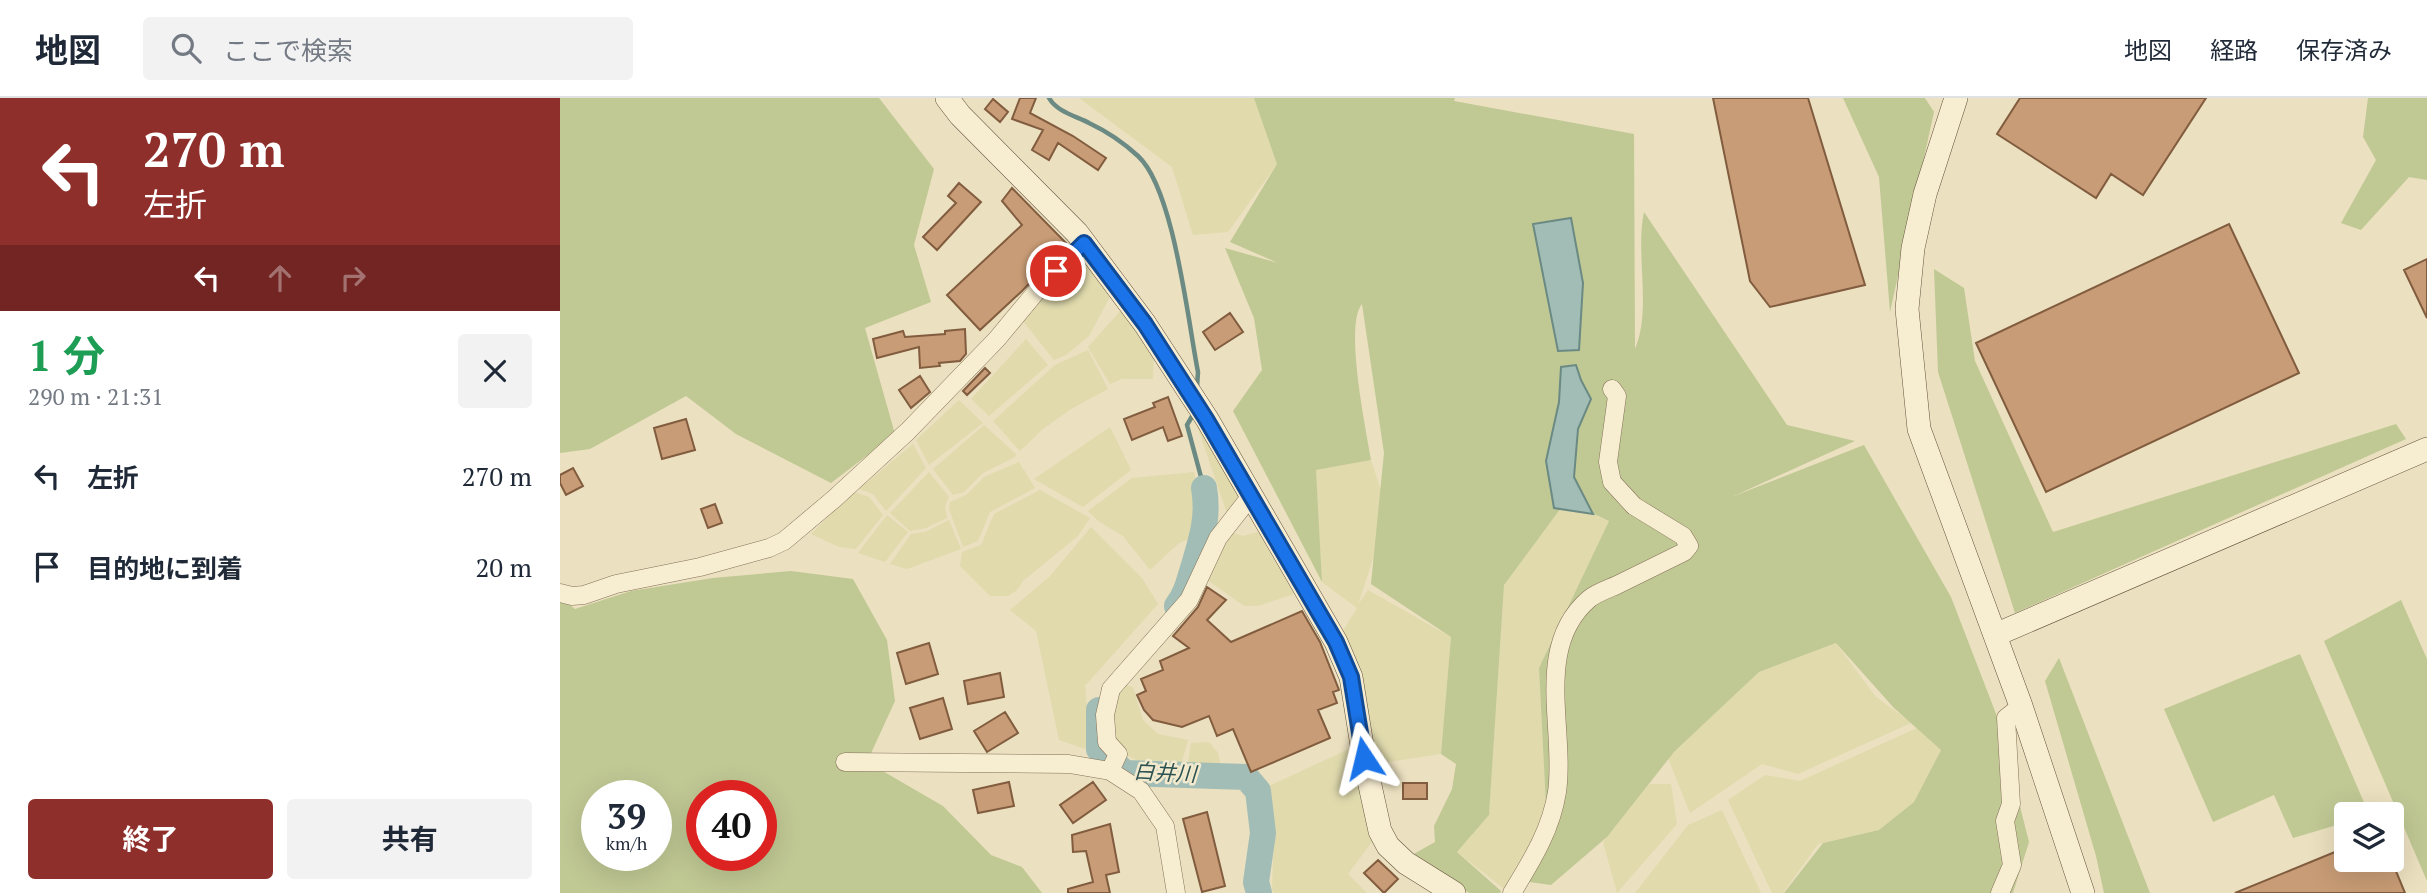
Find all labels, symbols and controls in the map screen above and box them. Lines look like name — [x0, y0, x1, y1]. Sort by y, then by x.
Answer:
search box — [143, 17, 633, 80]
text: 地図 — [35, 28, 101, 71]
icon: search — [167, 29, 205, 67]
text: ここで検索 — [223, 33, 353, 67]
text: 地図 — [2124, 34, 2172, 66]
text: 経路 — [2210, 34, 2258, 66]
text: 保存済み — [2296, 34, 2392, 66]
text: 270 m — [143, 116, 285, 181]
icon: left — [28, 126, 119, 217]
text: 左折 — [143, 183, 207, 225]
pin — [1026, 241, 1086, 301]
icon: arrive — [1037, 252, 1075, 290]
icon: left — [188, 259, 226, 297]
icon: ahead — [261, 259, 299, 297]
icon: right — [334, 259, 372, 297]
text: 1 分 — [28, 327, 105, 383]
button: close — [458, 334, 532, 408]
text: 290 m · 21:31 — [28, 381, 163, 412]
icon: left — [28, 457, 66, 495]
text: 270 m — [462, 459, 532, 493]
text: 左折 — [87, 460, 139, 494]
icon: arrive — [28, 548, 66, 586]
text: 20 m — [476, 550, 532, 584]
text: 目的地に到着 — [87, 551, 243, 585]
position arrow — [1327, 721, 1401, 795]
water label: 白井川 — [1133, 756, 1199, 788]
speed limit sign: 40 — [686, 780, 777, 871]
text: 39 — [607, 793, 646, 839]
button: 終了 — [28, 799, 273, 879]
button: 共有 — [287, 799, 532, 879]
map controls — [2334, 802, 2404, 872]
button: layers — [2334, 802, 2404, 872]
text: km/h — [606, 831, 647, 855]

